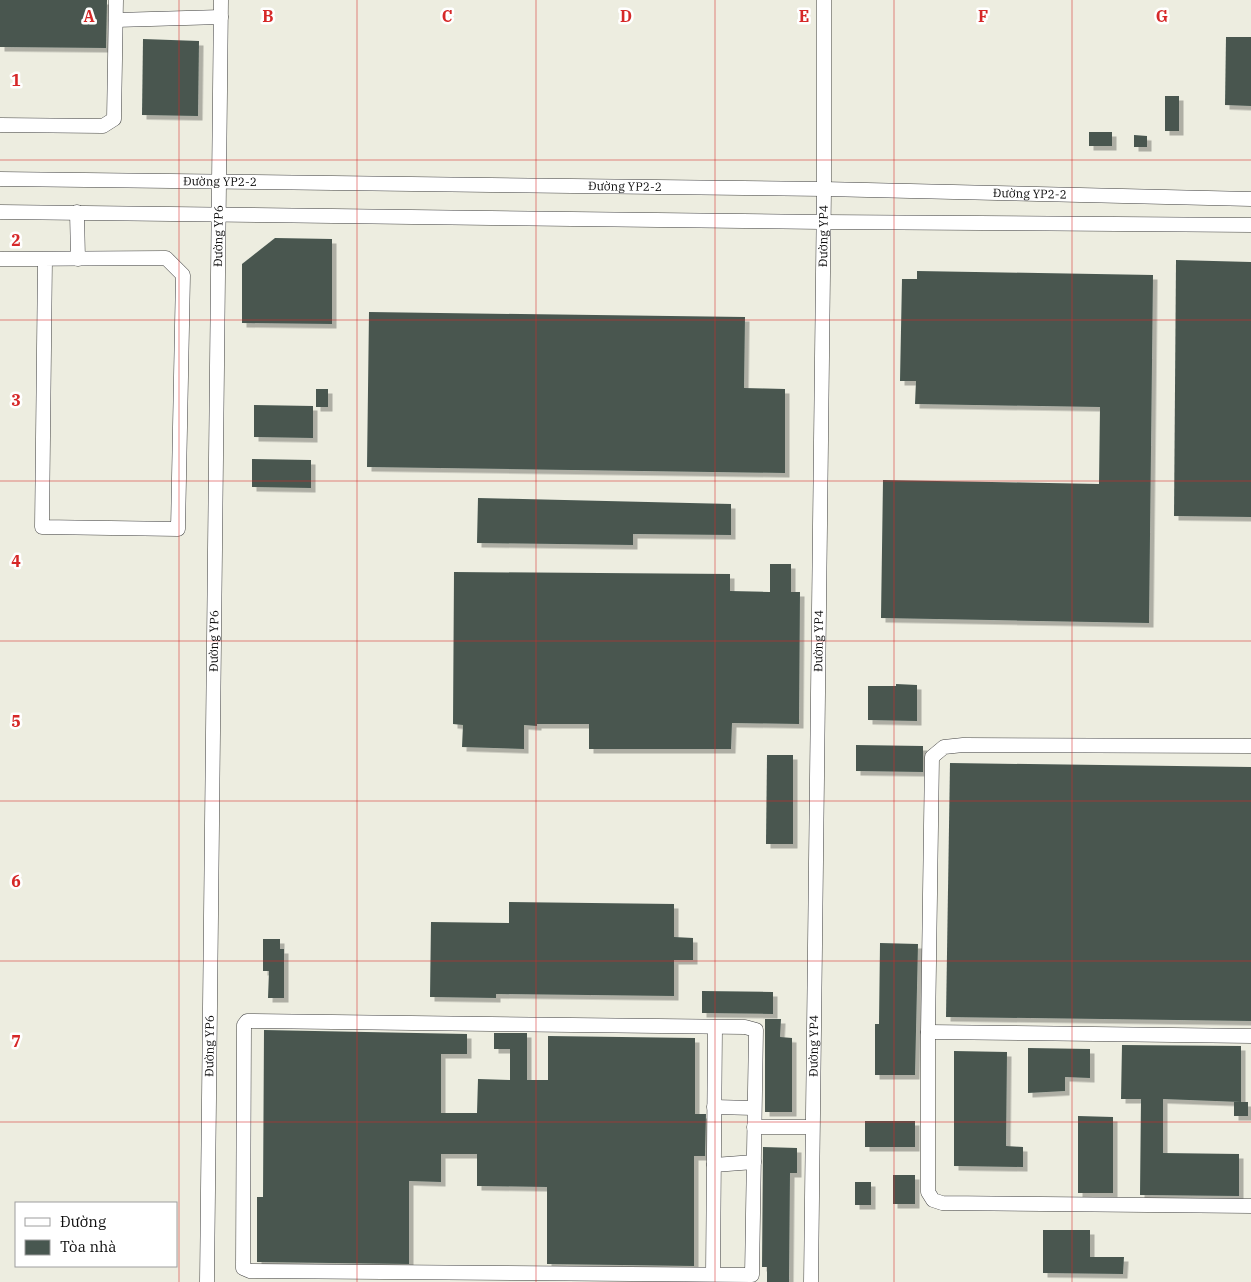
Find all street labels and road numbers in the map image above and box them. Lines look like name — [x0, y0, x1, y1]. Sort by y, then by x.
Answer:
street label: Đường YP2-2 — [183, 173, 257, 189]
street label: Đường YP2-2 — [588, 178, 662, 194]
street label: Đường YP2-2 — [993, 185, 1067, 202]
street label: Đường YP6 — [210, 205, 226, 267]
street label: Đường YP4 — [815, 205, 831, 267]
street label: Đường YP6 — [206, 610, 221, 672]
street label: Đường YP4 — [810, 610, 826, 672]
street label: Đường YP6 — [201, 1015, 217, 1077]
street label: Đường YP4 — [805, 1015, 821, 1077]

